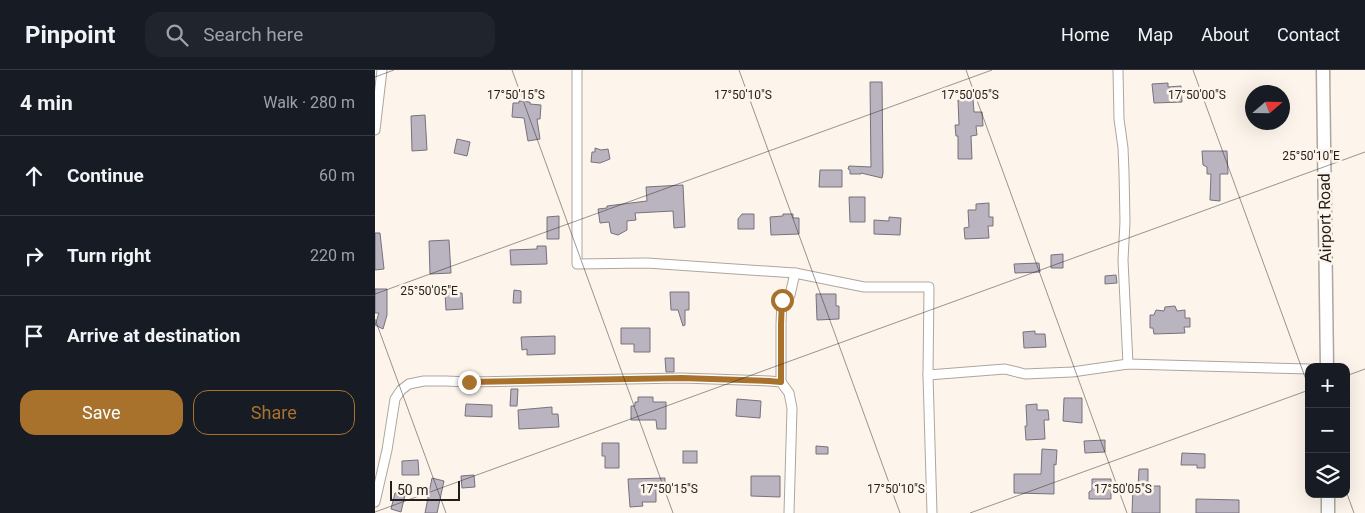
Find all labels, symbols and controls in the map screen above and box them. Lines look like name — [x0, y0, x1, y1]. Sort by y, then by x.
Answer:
search box — [145, 12, 495, 57]
text: Pinpoint — [25, 21, 115, 49]
icon: search — [163, 21, 191, 49]
text: Search here — [203, 23, 303, 46]
text: Home — [1061, 24, 1110, 45]
text: Map — [1138, 24, 1173, 45]
text: About — [1201, 24, 1249, 45]
text: Contact — [1277, 24, 1340, 45]
north arrow — [1245, 85, 1290, 130]
text: 17°50'15"S — [487, 88, 545, 102]
text: 17°50'10"S — [714, 88, 772, 102]
text: 17°50'05"S — [941, 88, 999, 102]
text: 17°50'00"S — [1168, 88, 1226, 102]
text: 4 min — [20, 91, 73, 115]
text: Walk · 280 m — [263, 93, 355, 112]
text: 25°50'10"E — [1282, 149, 1340, 163]
icon: ahead — [20, 162, 48, 190]
text: Continue — [67, 164, 144, 187]
text: 60 m — [319, 166, 355, 185]
street label: Airport Road — [1315, 173, 1335, 263]
icon: right — [20, 242, 48, 270]
text: Turn right — [67, 244, 151, 267]
text: 220 m — [310, 246, 355, 265]
text: 25°50'05"E — [400, 284, 458, 298]
route start — [771, 289, 794, 312]
icon: arrive — [20, 322, 48, 350]
text: Arrive at destination — [67, 324, 240, 347]
map controls — [1305, 363, 1350, 498]
button: + — [1305, 363, 1350, 408]
route end — [458, 371, 481, 394]
button: Save — [20, 390, 183, 435]
button: Share — [193, 390, 355, 435]
button: − — [1305, 408, 1350, 453]
button: layers — [1305, 453, 1350, 498]
scale bar — [390, 478, 460, 501]
text: 50 m — [397, 482, 429, 498]
text: 17°50'15"S — [640, 482, 698, 496]
text: 17°50'10"S — [867, 482, 925, 496]
text: 17°50'05"S — [1094, 482, 1152, 496]

